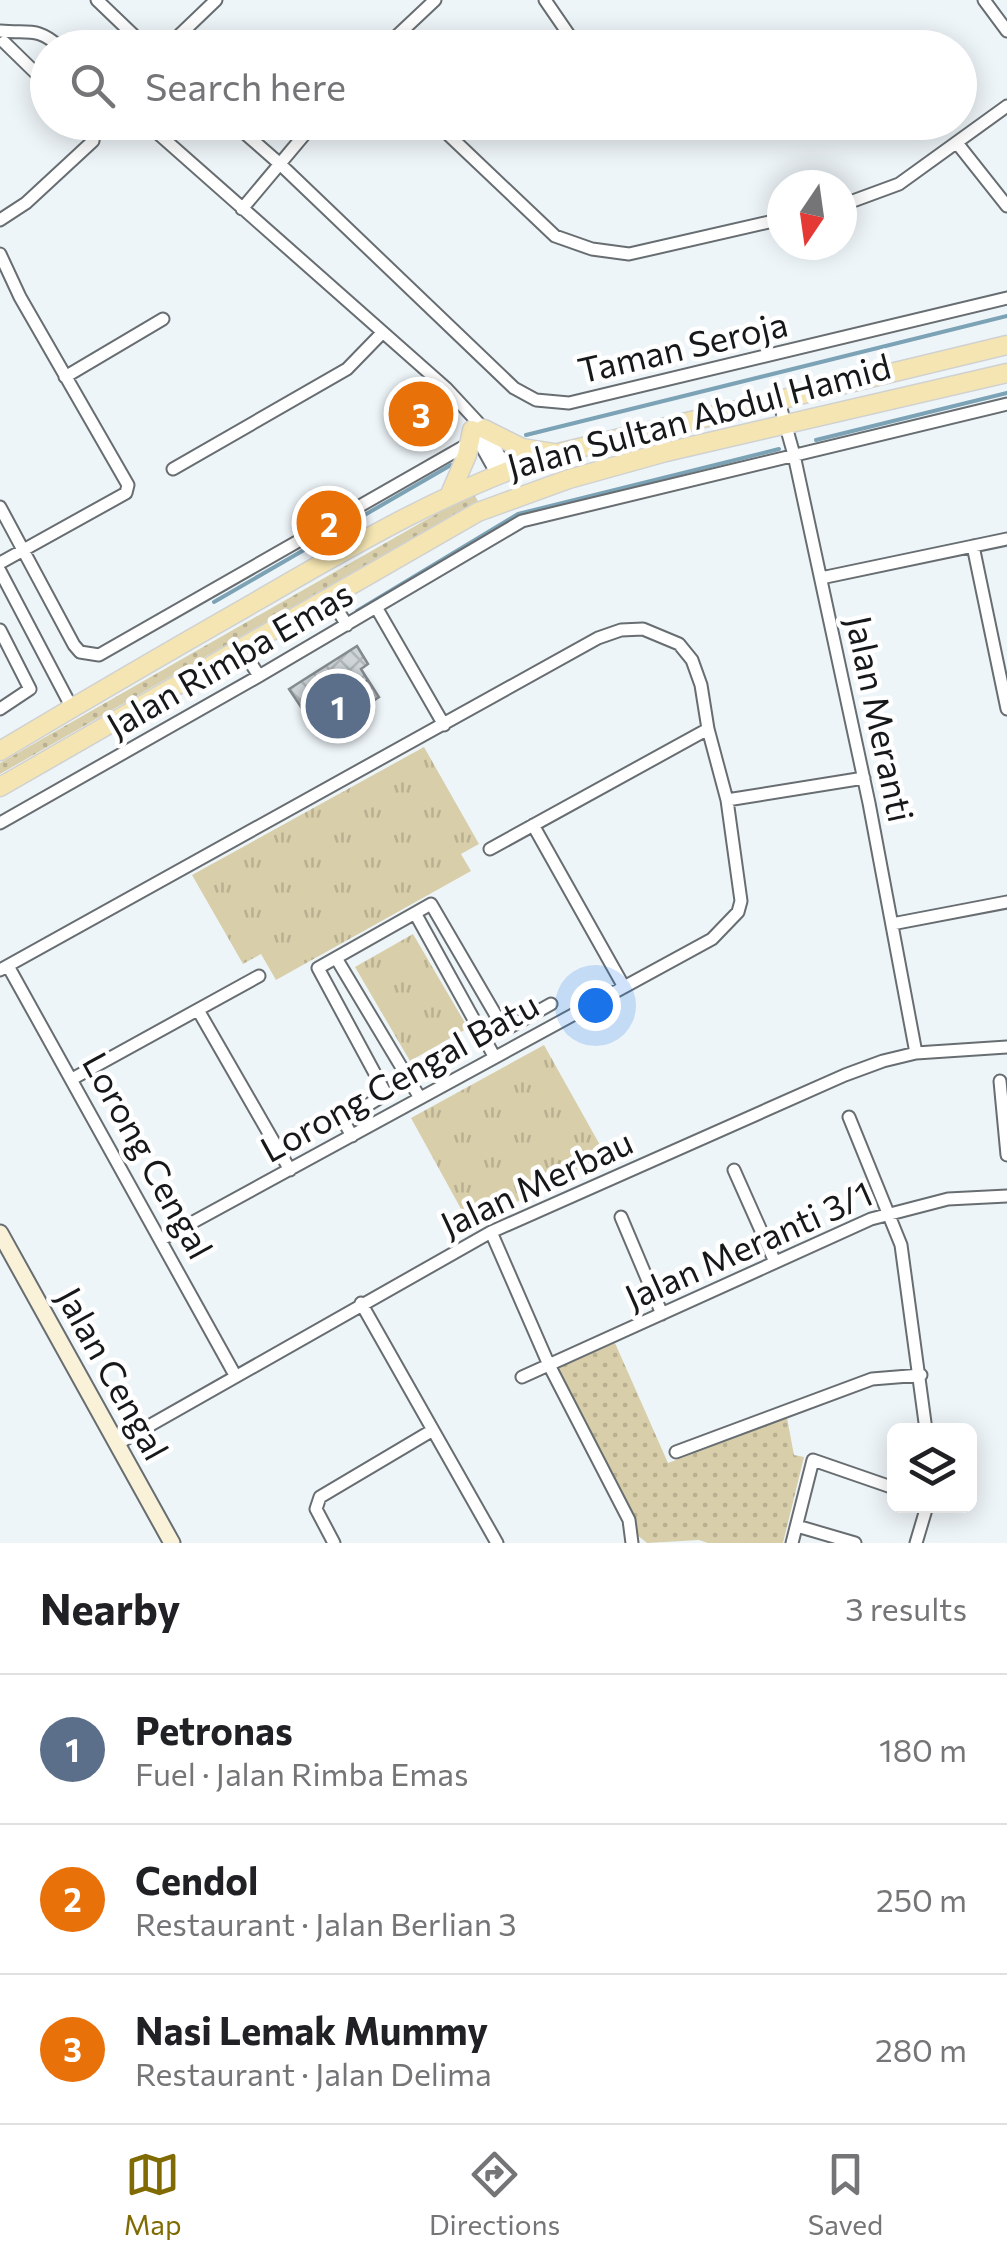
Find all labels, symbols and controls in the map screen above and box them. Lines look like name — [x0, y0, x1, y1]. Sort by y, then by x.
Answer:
search box — [30, 30, 977, 140]
icon: search — [65, 58, 120, 113]
text: Search here — [145, 62, 346, 109]
north arrow — [767, 170, 857, 260]
street label: Taman Seroja — [573, 301, 791, 391]
street label: Jalan Sultan Abdul Hamid — [502, 343, 895, 487]
pin: 3 — [388, 376, 454, 452]
pin: 2 — [296, 486, 362, 560]
street label: Jalan Rimba Emas — [98, 570, 359, 746]
street label: Jalan Meranti — [839, 611, 924, 825]
pin: 1 — [306, 668, 370, 744]
your location — [570, 980, 621, 1031]
street label: Lorong Cengal Batu — [252, 982, 545, 1170]
street label: Lorong Cengal — [75, 1044, 224, 1266]
street label: Jalan Merbau — [433, 1119, 639, 1245]
street label: Jalan Meranti 3/1 — [618, 1170, 878, 1317]
street label: Jalan Cengal — [49, 1279, 179, 1467]
map controls — [887, 1423, 977, 1513]
button: layers — [887, 1423, 977, 1513]
text: Nearby — [40, 1582, 180, 1634]
text: 3 results — [845, 1588, 967, 1628]
text: Petronas — [135, 1706, 293, 1753]
text: 1 — [65, 1729, 80, 1769]
text: 180 m — [879, 1729, 967, 1769]
text: Fuel · Jalan Rimba Emas — [135, 1753, 469, 1793]
text: Cendol — [135, 1856, 258, 1903]
text: 2 — [63, 1879, 82, 1919]
text: 250 m — [876, 1879, 967, 1919]
text: Restaurant · Jalan Berlian 3 — [135, 1903, 516, 1943]
text: Nasi Lemak Mummy — [135, 2006, 488, 2053]
text: 3 — [63, 2029, 82, 2069]
text: 280 m — [875, 2029, 967, 2069]
text: Restaurant · Jalan Delima — [135, 2053, 492, 2093]
tab: Map — [124, 2147, 181, 2241]
tab: Directions — [429, 2147, 560, 2241]
tab: Saved — [808, 2147, 883, 2241]

